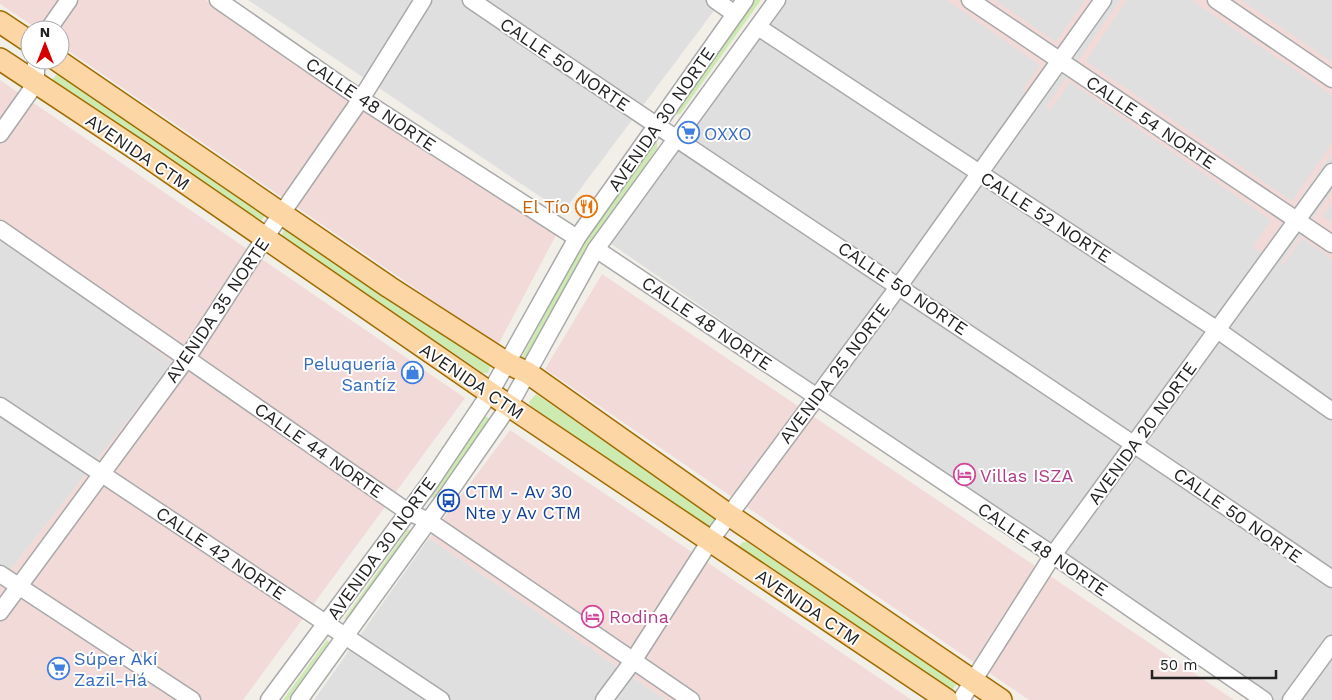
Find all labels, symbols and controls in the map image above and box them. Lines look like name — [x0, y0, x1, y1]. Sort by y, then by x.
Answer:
street label: CALLE 50 NORTE — [496, 13, 634, 115]
north arrow — [20, 20, 70, 70]
text: N — [40, 24, 50, 40]
street label: AVENIDA 30 NORTE — [603, 43, 719, 195]
street label: CALLE 48 NORTE — [302, 53, 440, 155]
street label: CALLE 54 NORTE — [1082, 71, 1220, 173]
street label: AVENIDA CTM — [82, 109, 194, 195]
supermarket icon: OXXO — [676, 121, 700, 145]
place label: OXXO — [704, 123, 752, 144]
street label: CALLE 52 NORTE — [977, 167, 1115, 267]
restaurant icon: El Tío — [574, 194, 598, 218]
place label: El Tío — [522, 196, 570, 217]
street label: AVENIDA 35 NORTE — [161, 234, 273, 386]
street label: CALLE 50 NORTE — [834, 237, 972, 339]
street label: CALLE 48 NORTE — [638, 272, 776, 374]
street label: AVENIDA 25 NORTE — [774, 299, 894, 447]
street label: AVENIDA CTM — [416, 338, 528, 424]
place label: Peluquería Santíz — [303, 353, 396, 395]
street label: AVENIDA 20 NORTE — [1083, 358, 1201, 508]
shop icon: Peluquería Santíz — [400, 361, 424, 385]
street label: CALLE 44 NORTE — [251, 398, 387, 502]
hotel icon: Villas ISZA — [952, 463, 976, 487]
street label: CALLE 50 NORTE — [1170, 463, 1306, 567]
place label: Villas ISZA — [980, 465, 1073, 486]
street label: AVENIDA 30 NORTE — [322, 473, 440, 623]
place label: CTM - Av 30 Nte y Av CTM — [465, 481, 581, 523]
bus stop icon: CTM - Av 30 Nte y Av CTM — [437, 489, 461, 513]
street label: CALLE 48 NORTE — [974, 498, 1112, 600]
street label: CALLE 42 NORTE — [152, 502, 290, 604]
street label: AVENIDA CTM — [752, 564, 864, 650]
hotel icon: Rodina — [581, 604, 605, 628]
place label: Rodina — [609, 606, 669, 627]
place label: Súper Akí Zazil-Há — [74, 648, 158, 690]
scale bar — [1152, 648, 1276, 680]
supermarket icon: Súper Akí Zazil-Há — [46, 656, 70, 680]
text: 50 m — [1160, 656, 1197, 674]

